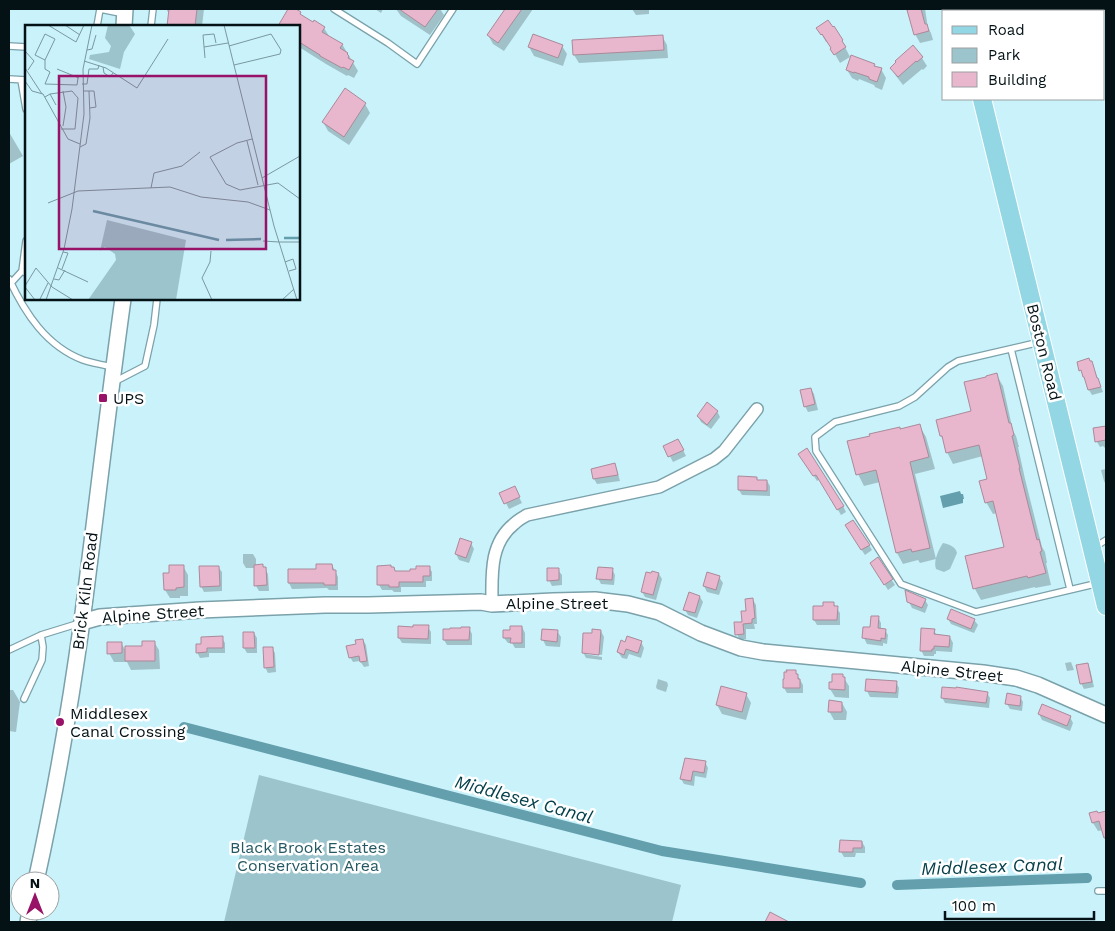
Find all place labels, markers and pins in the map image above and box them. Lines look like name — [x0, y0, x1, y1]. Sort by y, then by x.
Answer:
place label: UPS — [113, 389, 144, 408]
marker: UPS — [97, 392, 109, 404]
place label: Middlesex Canal Crossing — [70, 704, 186, 741]
marker: Middlesex Canal Crossing — [54, 716, 66, 728]

